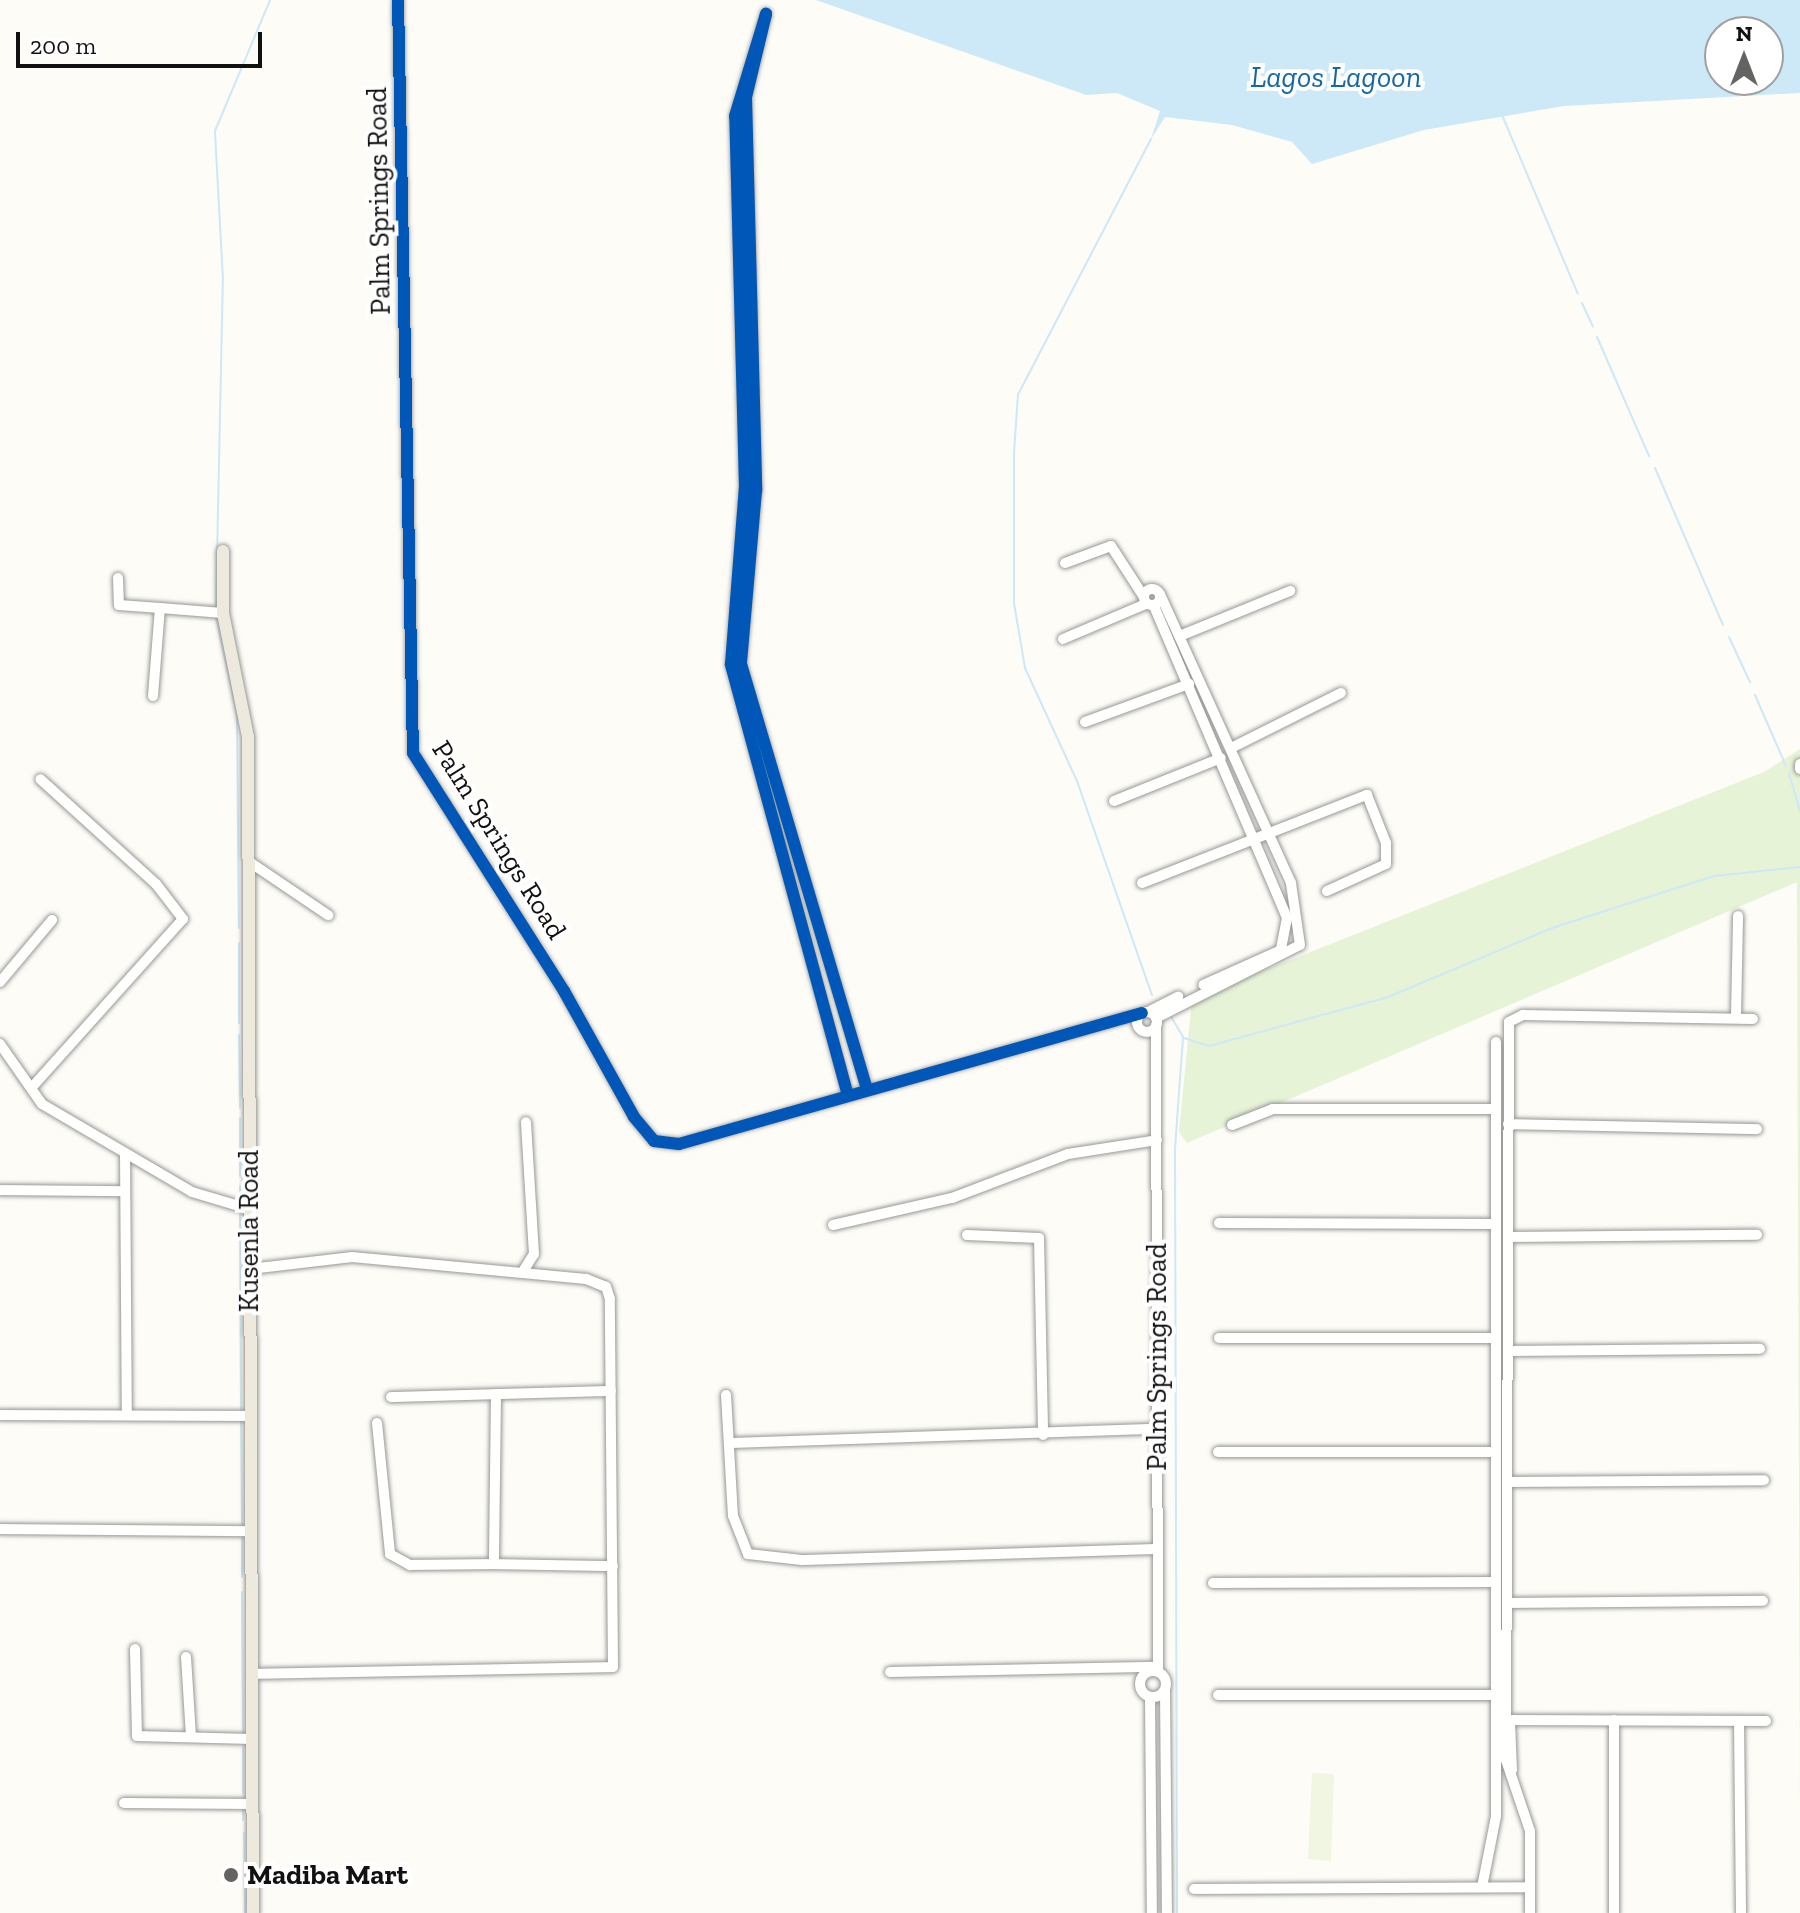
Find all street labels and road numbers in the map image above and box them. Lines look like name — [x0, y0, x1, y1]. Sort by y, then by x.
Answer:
street label: Palm Springs Road — [360, 87, 398, 315]
street label: Palm Springs Road — [424, 735, 574, 945]
street label: Kusenla Road — [232, 1150, 266, 1312]
street label: Palm Springs Road — [1140, 1243, 1174, 1471]

